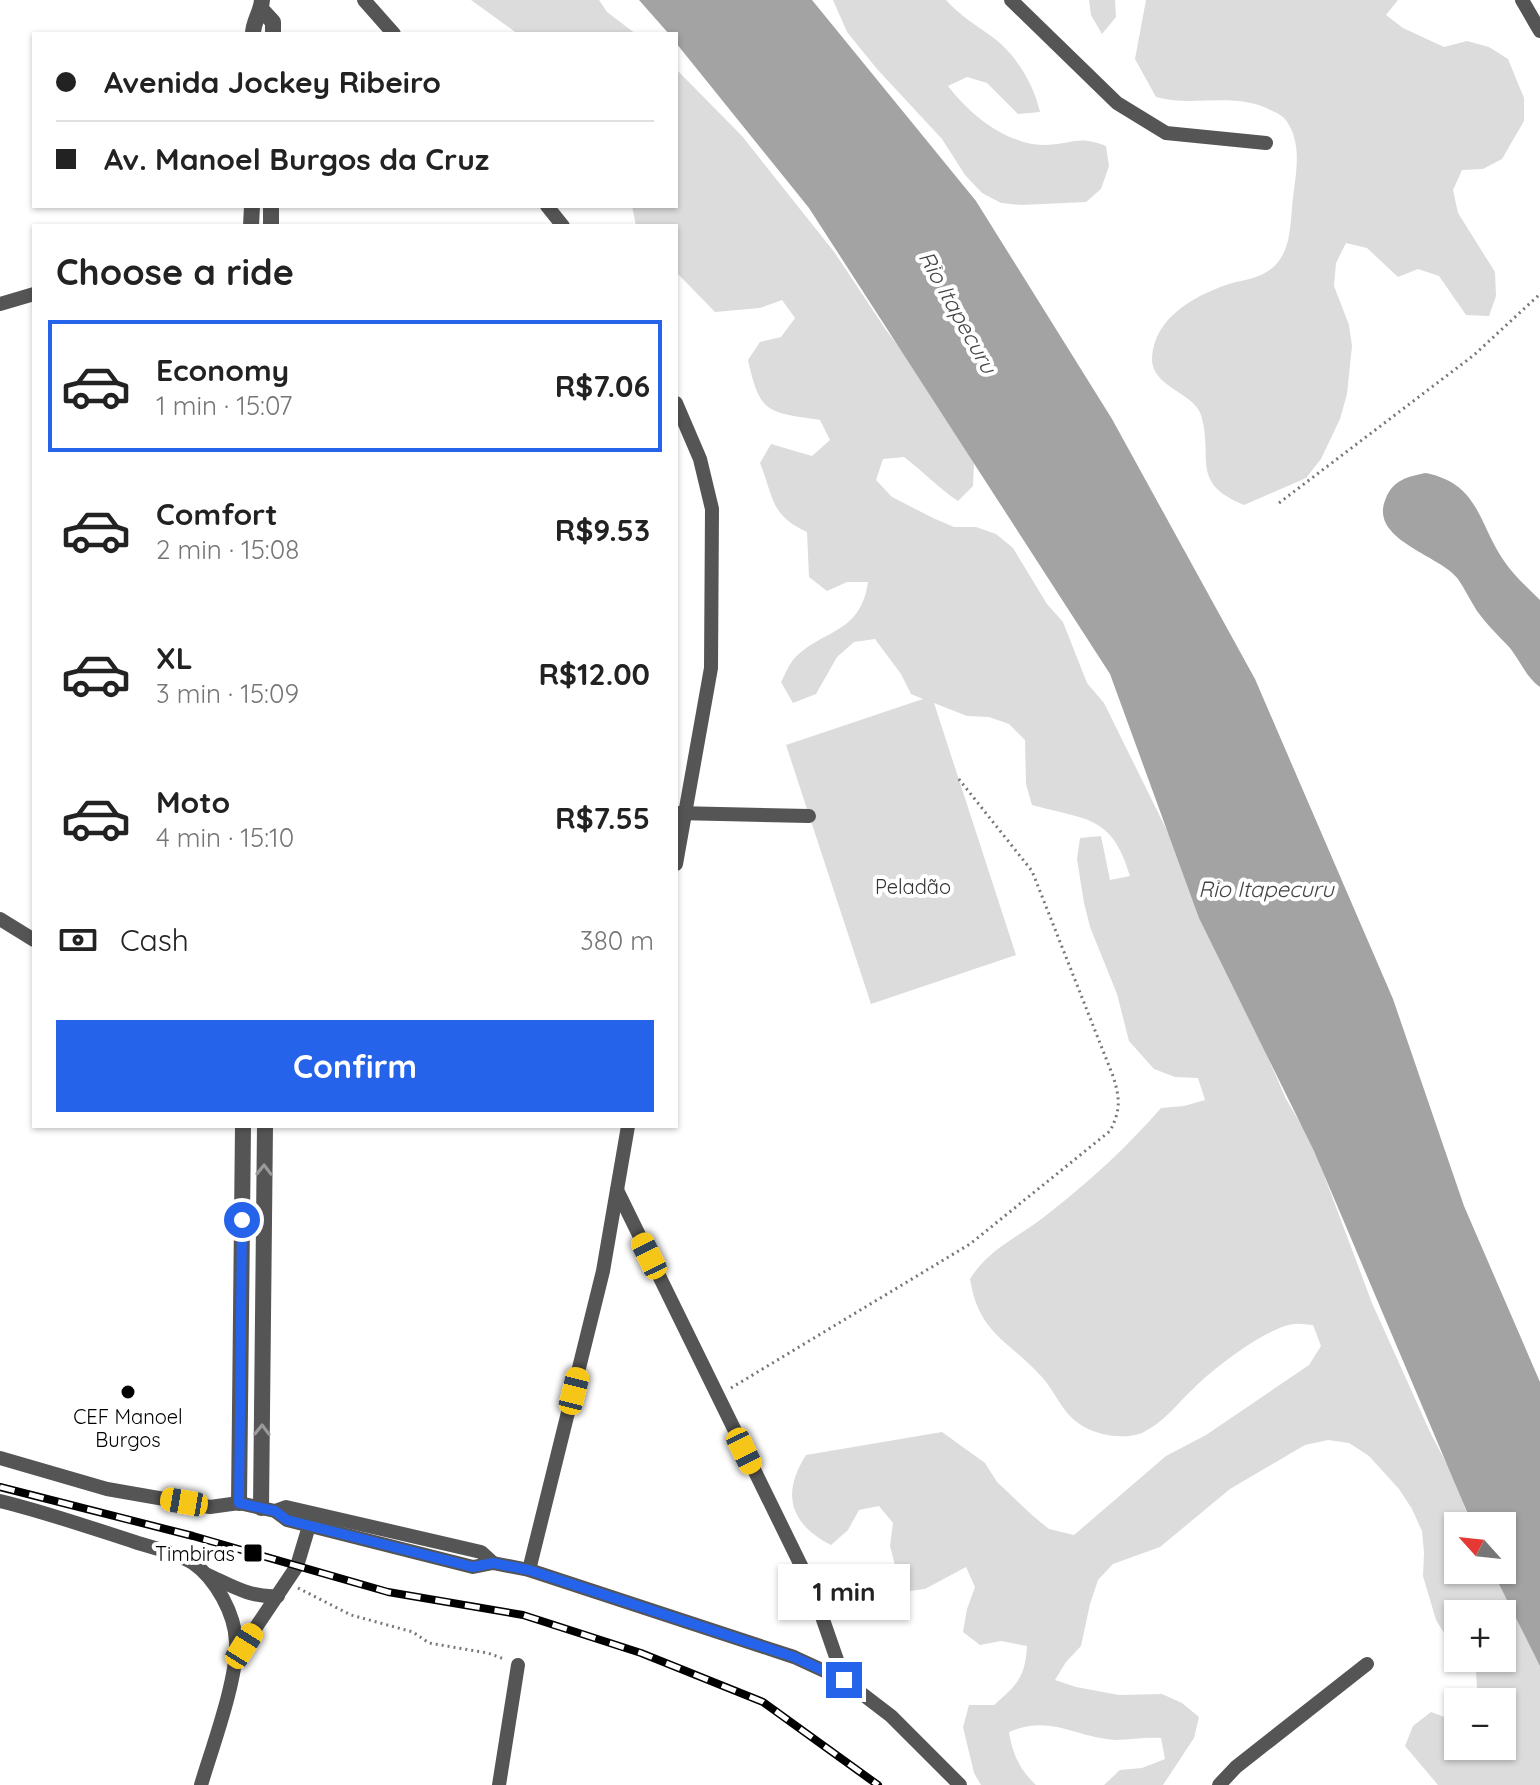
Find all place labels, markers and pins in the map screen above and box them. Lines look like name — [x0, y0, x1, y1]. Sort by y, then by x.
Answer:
marker: CEF Manoel Burgos — [119, 1383, 137, 1401]
place label: CEF Manoel Burgos — [73, 1404, 183, 1452]
place label: Timbiras — [155, 1541, 235, 1566]
marker: Timbiras — [242, 1542, 264, 1564]

